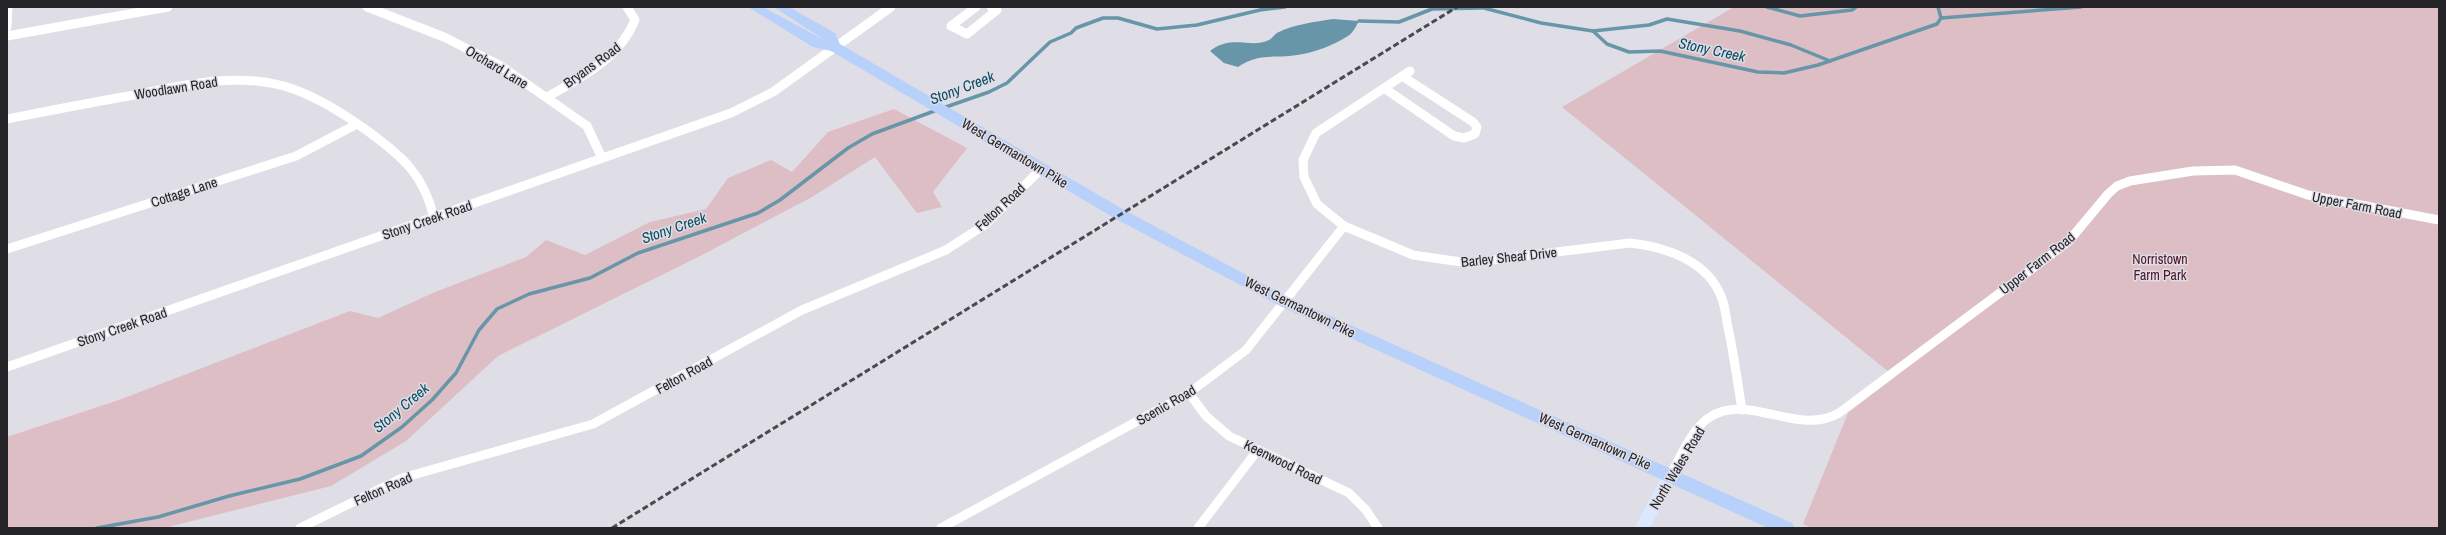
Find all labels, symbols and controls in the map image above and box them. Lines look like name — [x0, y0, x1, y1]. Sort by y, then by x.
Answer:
water label: Stony Creek — [1677, 32, 1748, 67]
street label: Bryans Road — [560, 38, 624, 92]
street label: Orchard Lane — [462, 41, 532, 93]
water label: Stony Creek — [926, 65, 998, 109]
street label: Woodlawn Road — [133, 73, 219, 103]
street label: West Germantown Pike — [958, 114, 1072, 192]
street label: Cottage Lane — [148, 173, 220, 211]
street label: Felton Road — [971, 179, 1029, 235]
street label: Upper Farm Road — [2310, 187, 2404, 223]
street label: Stony Creek Road — [380, 196, 474, 244]
water label: Stony Creek — [638, 206, 710, 248]
street label: Upper Farm Road — [1995, 228, 2079, 298]
street label: Barley Sheaf Drive — [1460, 243, 1558, 271]
park label: Norristown Farm Park — [2132, 250, 2188, 284]
street label: West Germantown Pike — [1242, 272, 1358, 342]
street label: Stony Creek Road — [75, 303, 169, 351]
street label: Felton Road — [653, 352, 715, 398]
water label: Stony Creek — [368, 377, 434, 437]
street label: Scenic Road — [1133, 381, 1199, 429]
street label: West Germantown Pike — [1536, 408, 1654, 474]
street label: North Wales Road — [1645, 423, 1709, 513]
street label: Keenwood Road — [1241, 435, 1325, 489]
street label: Felton Road — [351, 468, 415, 510]

